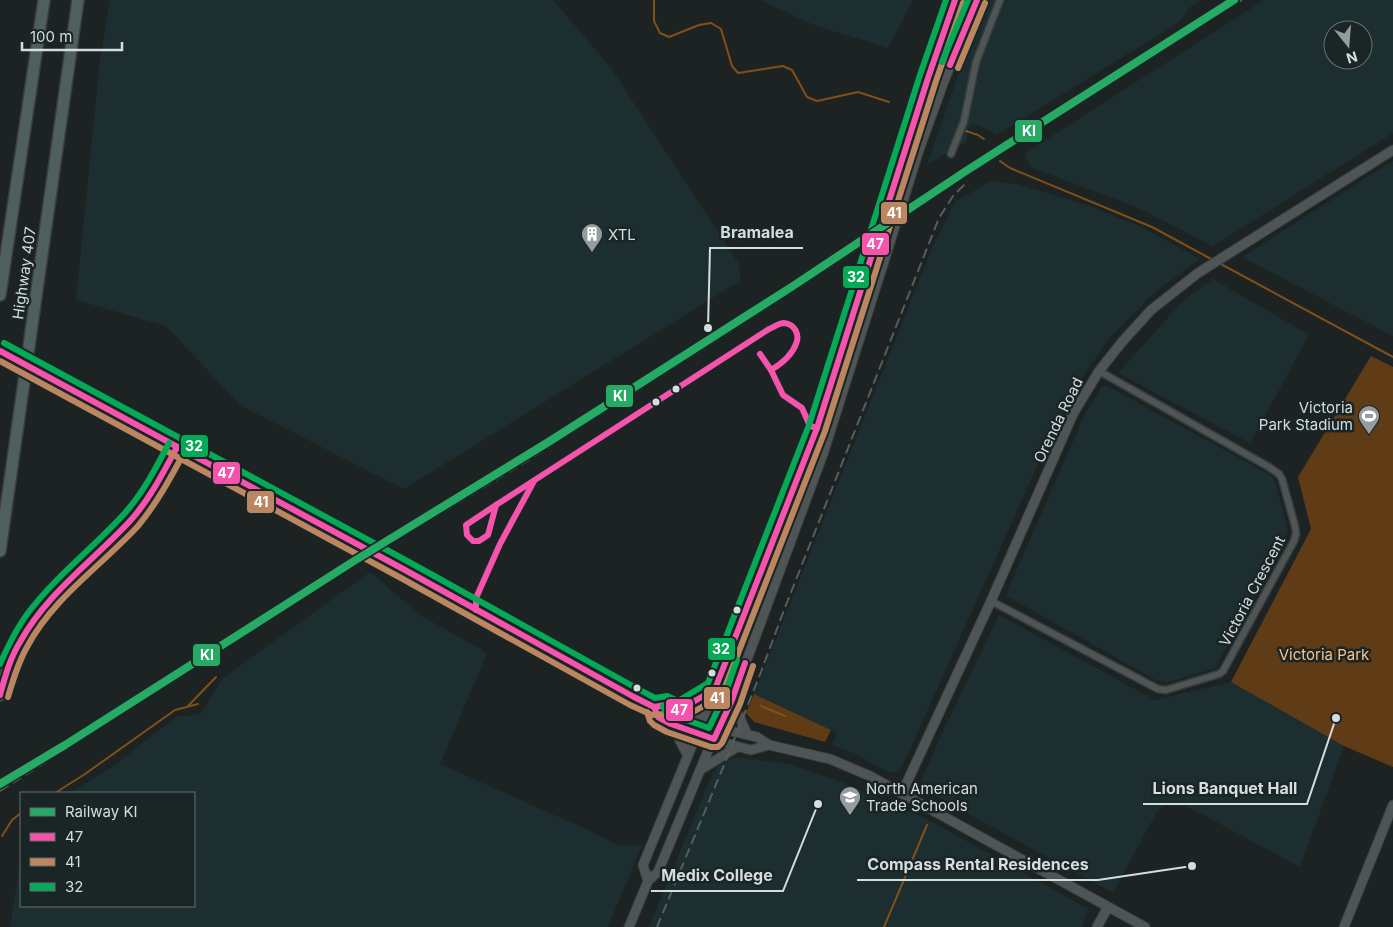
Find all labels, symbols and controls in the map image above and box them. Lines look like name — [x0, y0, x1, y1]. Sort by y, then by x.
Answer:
scale bar — [22, 20, 122, 52]
north arrow — [1323, 20, 1373, 70]
text: 100 m — [30, 27, 72, 46]
text: N — [1344, 48, 1360, 68]
line badge: KI — [1014, 119, 1043, 143]
text: KI — [1022, 122, 1036, 139]
line badge: 41 — [880, 201, 908, 225]
text: 41 — [887, 204, 901, 221]
callout: Bramalea — [710, 217, 803, 248]
building icon: XTL — [580, 222, 604, 253]
text: Bramalea — [720, 222, 794, 242]
street label: Highway 407 — [8, 225, 40, 321]
place label: XTL — [608, 225, 636, 244]
line badge: 47 — [861, 232, 890, 256]
text: 47 — [866, 235, 884, 252]
line badge: 32 — [842, 265, 870, 289]
text: 32 — [847, 268, 865, 285]
street label: Orenda Road — [1029, 374, 1087, 466]
line badge: KI — [605, 384, 634, 408]
unlabelled marker — [671, 384, 681, 394]
text: KI — [613, 387, 627, 404]
unlabelled marker — [651, 397, 661, 407]
place label: Victoria Park Stadium — [1259, 398, 1353, 434]
sports icon: Victoria Park Stadium — [1357, 404, 1381, 435]
line badge: 32 — [180, 434, 209, 458]
text: 32 — [185, 437, 203, 454]
line badge: 47 — [212, 461, 241, 485]
text: 47 — [217, 464, 235, 481]
line badge: 41 — [246, 490, 275, 514]
text: 41 — [254, 493, 268, 510]
street label: Victoria Crescent — [1215, 532, 1289, 650]
unlabelled marker — [732, 605, 742, 615]
line badge: 32 — [707, 637, 736, 661]
text: 32 — [712, 640, 730, 657]
line badge: KI — [192, 643, 221, 667]
park label: Victoria Park — [1279, 645, 1370, 664]
text: KI — [200, 646, 214, 663]
unlabelled marker — [707, 668, 717, 678]
unlabelled marker — [632, 683, 642, 693]
line badge: 41 — [703, 686, 731, 710]
text: 41 — [710, 689, 724, 706]
line badge: 47 — [665, 698, 694, 722]
text: 47 — [670, 701, 688, 718]
callout: Lions Banquet Hall — [1143, 773, 1307, 804]
text: Lions Banquet Hall — [1153, 778, 1297, 798]
place label: North American Trade Schools — [866, 779, 978, 815]
school or university icon: North American Trade Schools — [838, 785, 862, 816]
legend — [20, 792, 195, 907]
text: Railway KI — [65, 802, 138, 821]
text: 47 — [65, 827, 83, 846]
callout: Compass Rental Residences — [857, 849, 1098, 880]
text: 41 — [65, 852, 81, 871]
text: Compass Rental Residences — [867, 854, 1089, 874]
callout: Medix College — [651, 860, 783, 891]
text: Medix College — [661, 865, 773, 885]
text: 32 — [65, 877, 83, 896]

